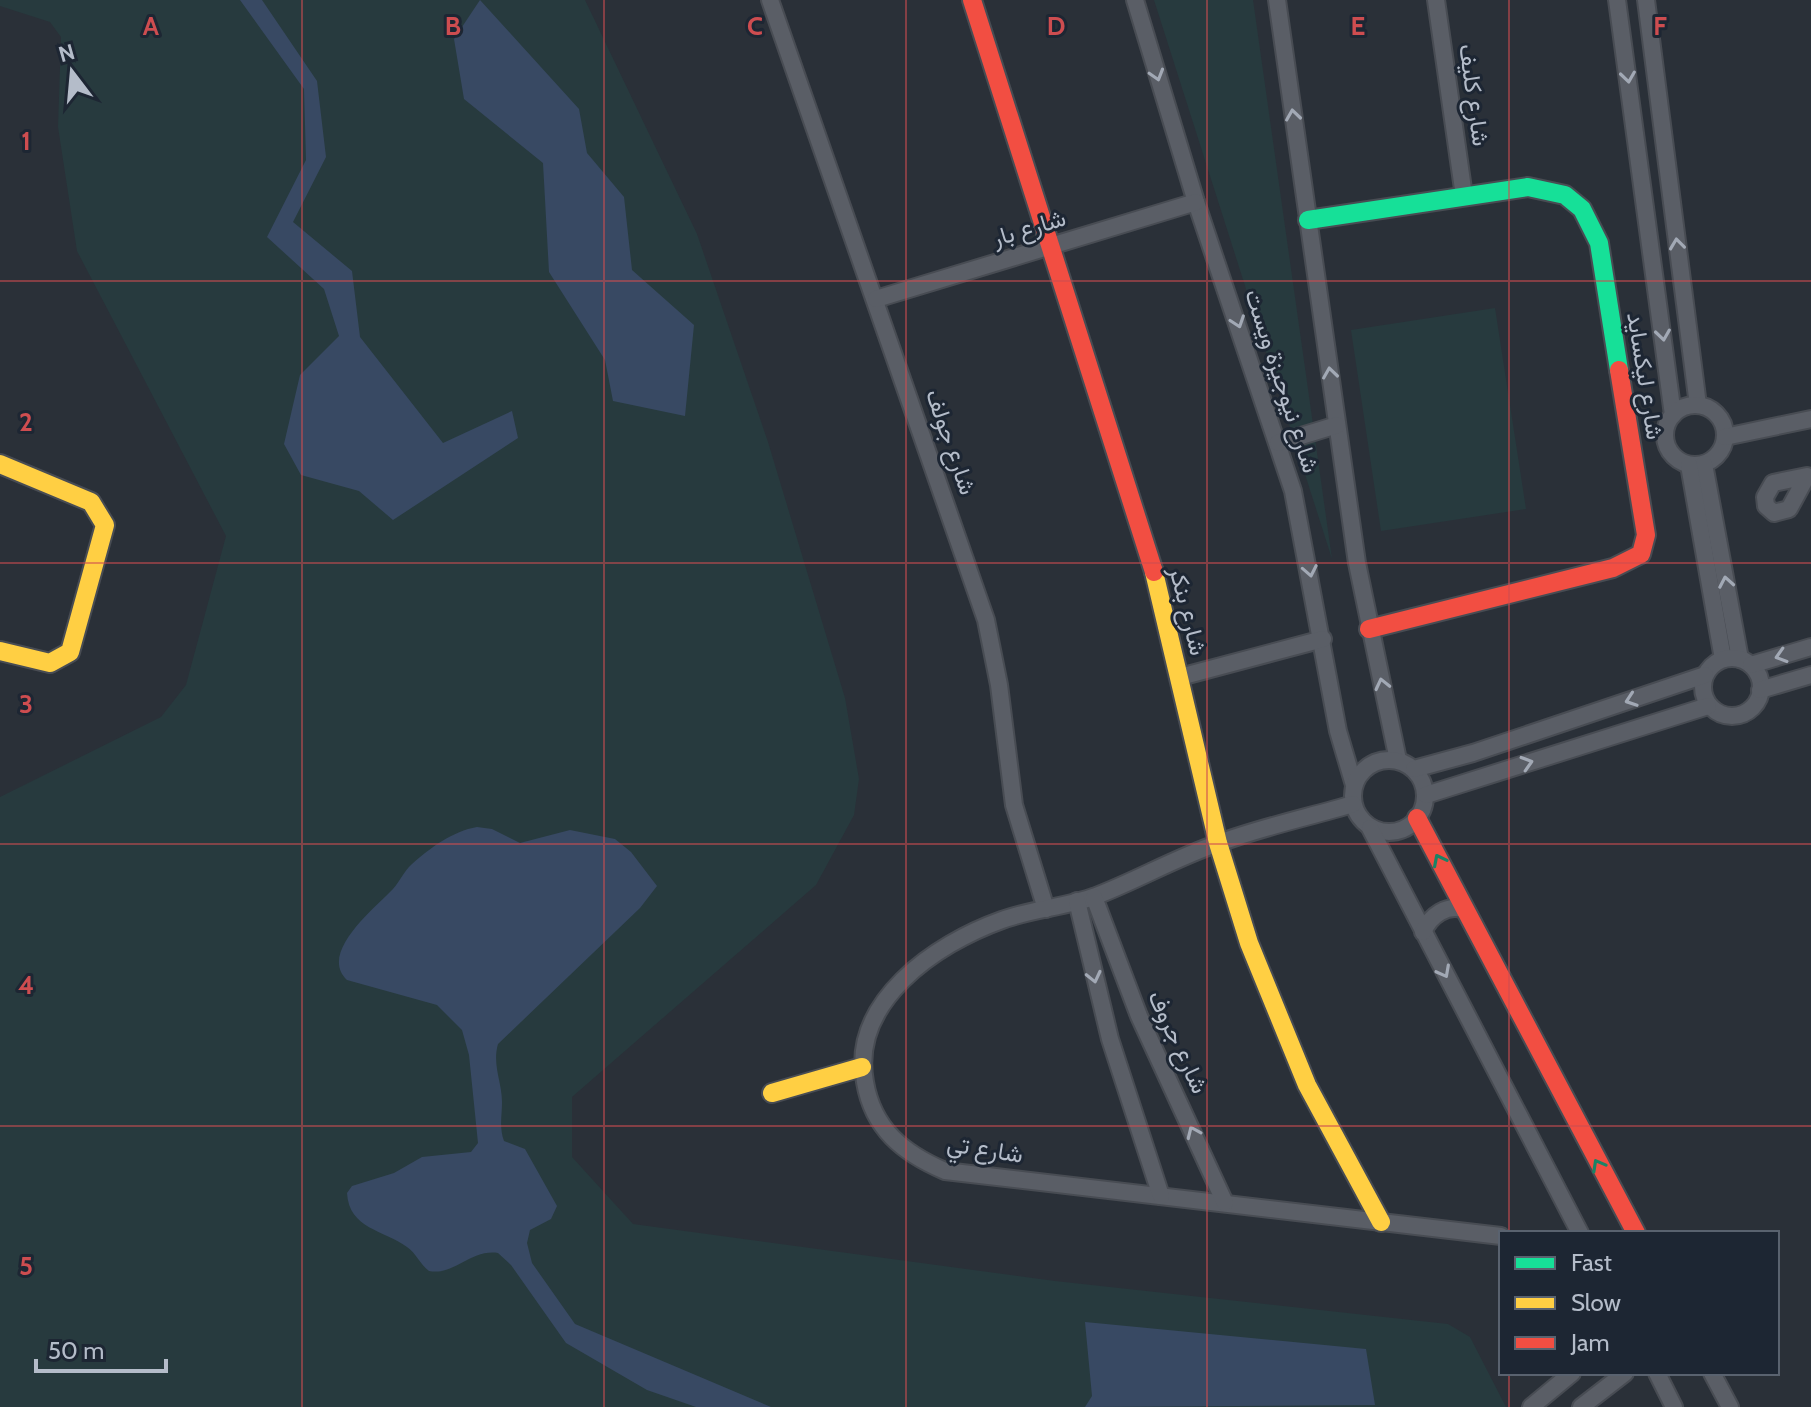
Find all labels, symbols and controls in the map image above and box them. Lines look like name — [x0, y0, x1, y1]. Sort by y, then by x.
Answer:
text: A — [143, 10, 160, 42]
text: B — [445, 10, 461, 42]
text: C — [747, 10, 763, 42]
text: D — [1047, 10, 1065, 42]
text: E — [1351, 10, 1365, 42]
text: F — [1653, 10, 1667, 42]
north arrow — [32, 32, 112, 112]
text: N — [55, 38, 78, 68]
street label: شارع كليف — [1451, 42, 1496, 148]
one-way arrow — [1148, 67, 1164, 81]
one-way arrow — [1619, 71, 1636, 84]
one-way arrow — [1285, 109, 1302, 122]
text: 1 — [21, 125, 31, 157]
street label: شارع بار — [988, 203, 1070, 255]
one-way arrow — [1669, 238, 1686, 251]
street label: شارع نيوجيزة ويست — [1237, 285, 1326, 477]
street label: شارع ليكسايد — [1619, 310, 1670, 442]
one-way arrow — [1228, 314, 1244, 328]
one-way arrow — [1654, 329, 1671, 342]
one-way arrow — [1322, 366, 1339, 380]
street label: شارع جولف — [918, 385, 983, 499]
text: 2 — [19, 406, 33, 438]
street label: شارع بنكر — [1161, 563, 1213, 659]
one-way arrow — [1301, 564, 1318, 578]
one-way arrow — [1718, 575, 1735, 589]
one-way arrow — [1775, 647, 1789, 663]
one-way arrow — [1374, 678, 1391, 692]
text: 3 — [19, 688, 33, 720]
one-way arrow — [1625, 690, 1639, 706]
one-way arrow — [1519, 756, 1533, 772]
one-way arrow — [1433, 853, 1448, 868]
one-way arrow — [1435, 964, 1450, 979]
text: 4 — [18, 969, 34, 1001]
one-way arrow — [1084, 970, 1101, 984]
street label: شارع جروف — [1140, 986, 1215, 1099]
one-way arrow — [1187, 1126, 1203, 1141]
street label: شارع تي — [944, 1128, 1025, 1174]
one-way arrow — [1593, 1158, 1608, 1173]
legend — [1499, 1231, 1779, 1375]
text: Fast — [1571, 1248, 1612, 1277]
text: 5 — [19, 1250, 33, 1282]
text: Slow — [1571, 1288, 1621, 1317]
scale bar — [36, 1323, 166, 1373]
text: Jam — [1570, 1328, 1609, 1357]
text: 50 m — [48, 1336, 104, 1365]

